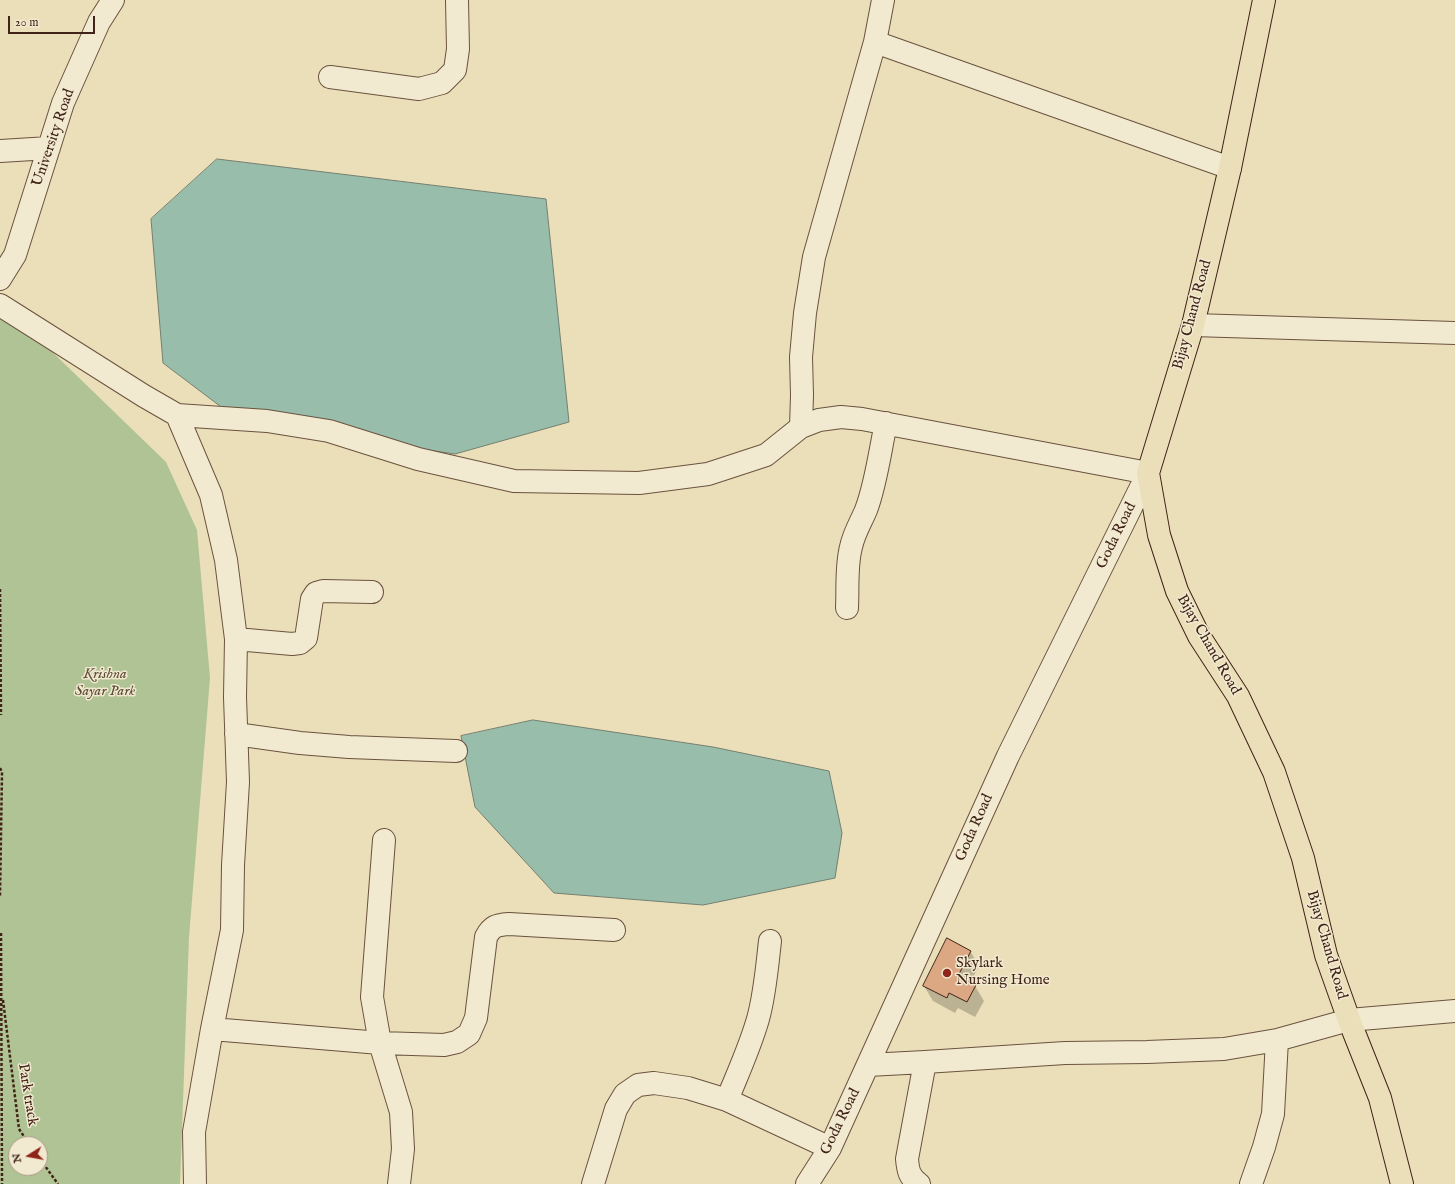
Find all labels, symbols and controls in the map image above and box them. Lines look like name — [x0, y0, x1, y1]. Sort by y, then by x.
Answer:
scale bar — [10, 8, 97, 34]
text: 20 m — [15, 15, 38, 30]
street label: University Road — [29, 87, 79, 189]
street label: Bijay Chand Road — [1170, 258, 1216, 372]
street label: Goda Road — [1093, 500, 1141, 572]
street label: Bijay Chand Road — [1172, 592, 1244, 698]
park label: Krishna Sayar Park — [75, 666, 135, 701]
street label: Goda Road — [952, 792, 998, 864]
street label: Bijay Chand Road — [1302, 888, 1350, 1002]
place label: Skylark Nursing Home — [956, 955, 1050, 990]
marker: Skylark Nursing Home — [941, 967, 953, 979]
street label: Park track — [13, 1062, 41, 1128]
street label: Goda Road — [817, 1086, 865, 1158]
north arrow — [8, 1136, 48, 1176]
text: N — [9, 1152, 25, 1164]

